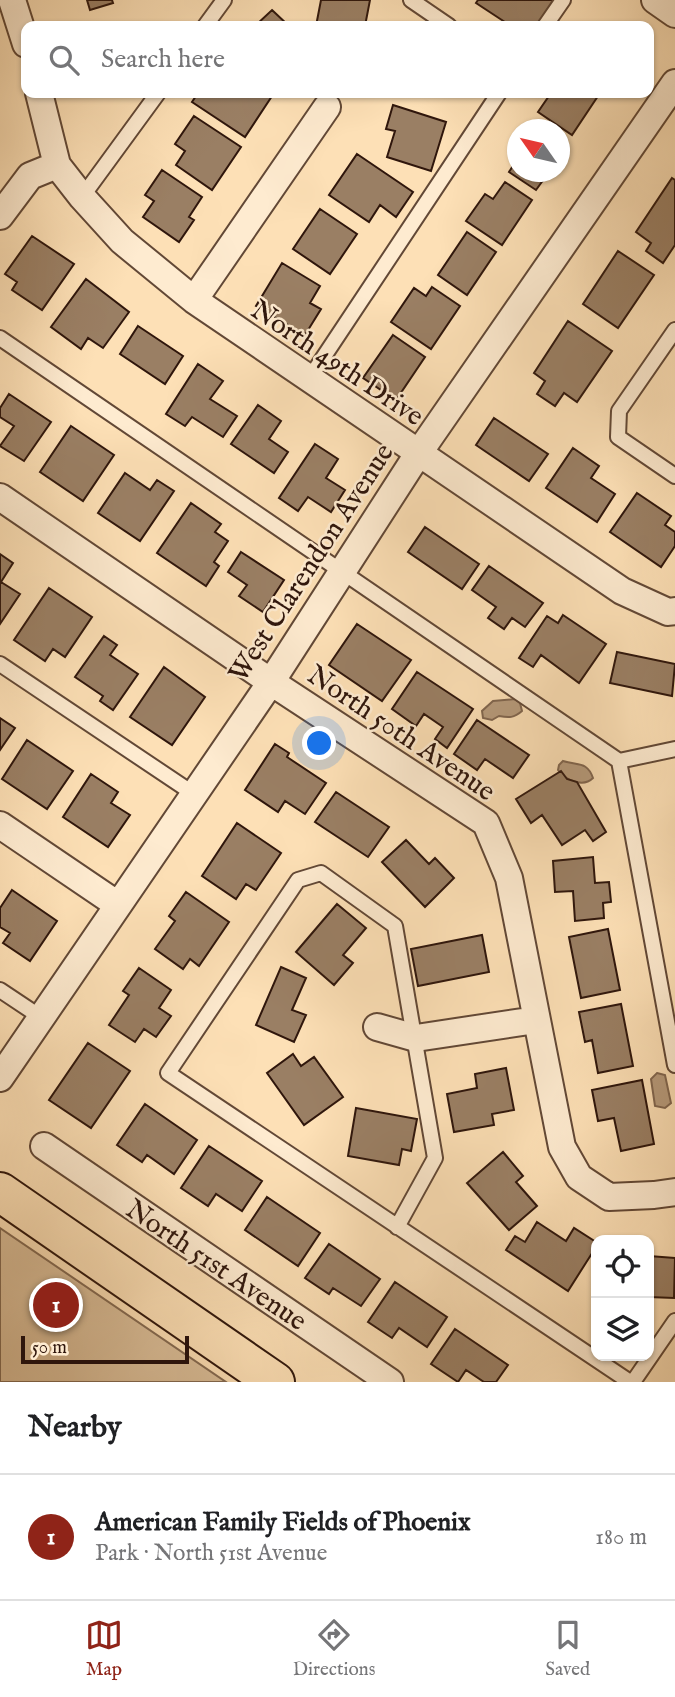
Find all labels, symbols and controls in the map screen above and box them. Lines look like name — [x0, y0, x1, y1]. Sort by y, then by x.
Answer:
search box — [21, 21, 654, 98]
icon: search — [45, 41, 83, 79]
text: Search here — [101, 43, 225, 76]
north arrow — [507, 119, 570, 182]
street label: North 49th Drive — [243, 293, 430, 435]
street label: West Clarendon Avenue — [222, 437, 403, 689]
street label: North 50th Avenue — [300, 658, 501, 810]
your location — [302, 726, 336, 760]
street label: North 51st Avenue — [118, 1193, 313, 1340]
map controls — [591, 1235, 654, 1361]
button: locate — [591, 1235, 654, 1298]
pin: 1 — [33, 1279, 79, 1331]
button: layers — [591, 1298, 654, 1361]
scale bar — [21, 1333, 189, 1365]
text: 50 m — [32, 1336, 67, 1360]
text: Nearby — [28, 1409, 121, 1447]
text: American Family Fields of Phoenix — [95, 1506, 471, 1539]
text: 1 — [47, 1523, 55, 1552]
text: 180 m — [595, 1523, 647, 1552]
text: Park · North 51st Avenue — [95, 1539, 327, 1568]
tab: Map — [85, 1616, 123, 1682]
tab: Directions — [293, 1616, 375, 1682]
tab: Saved — [545, 1616, 590, 1682]

